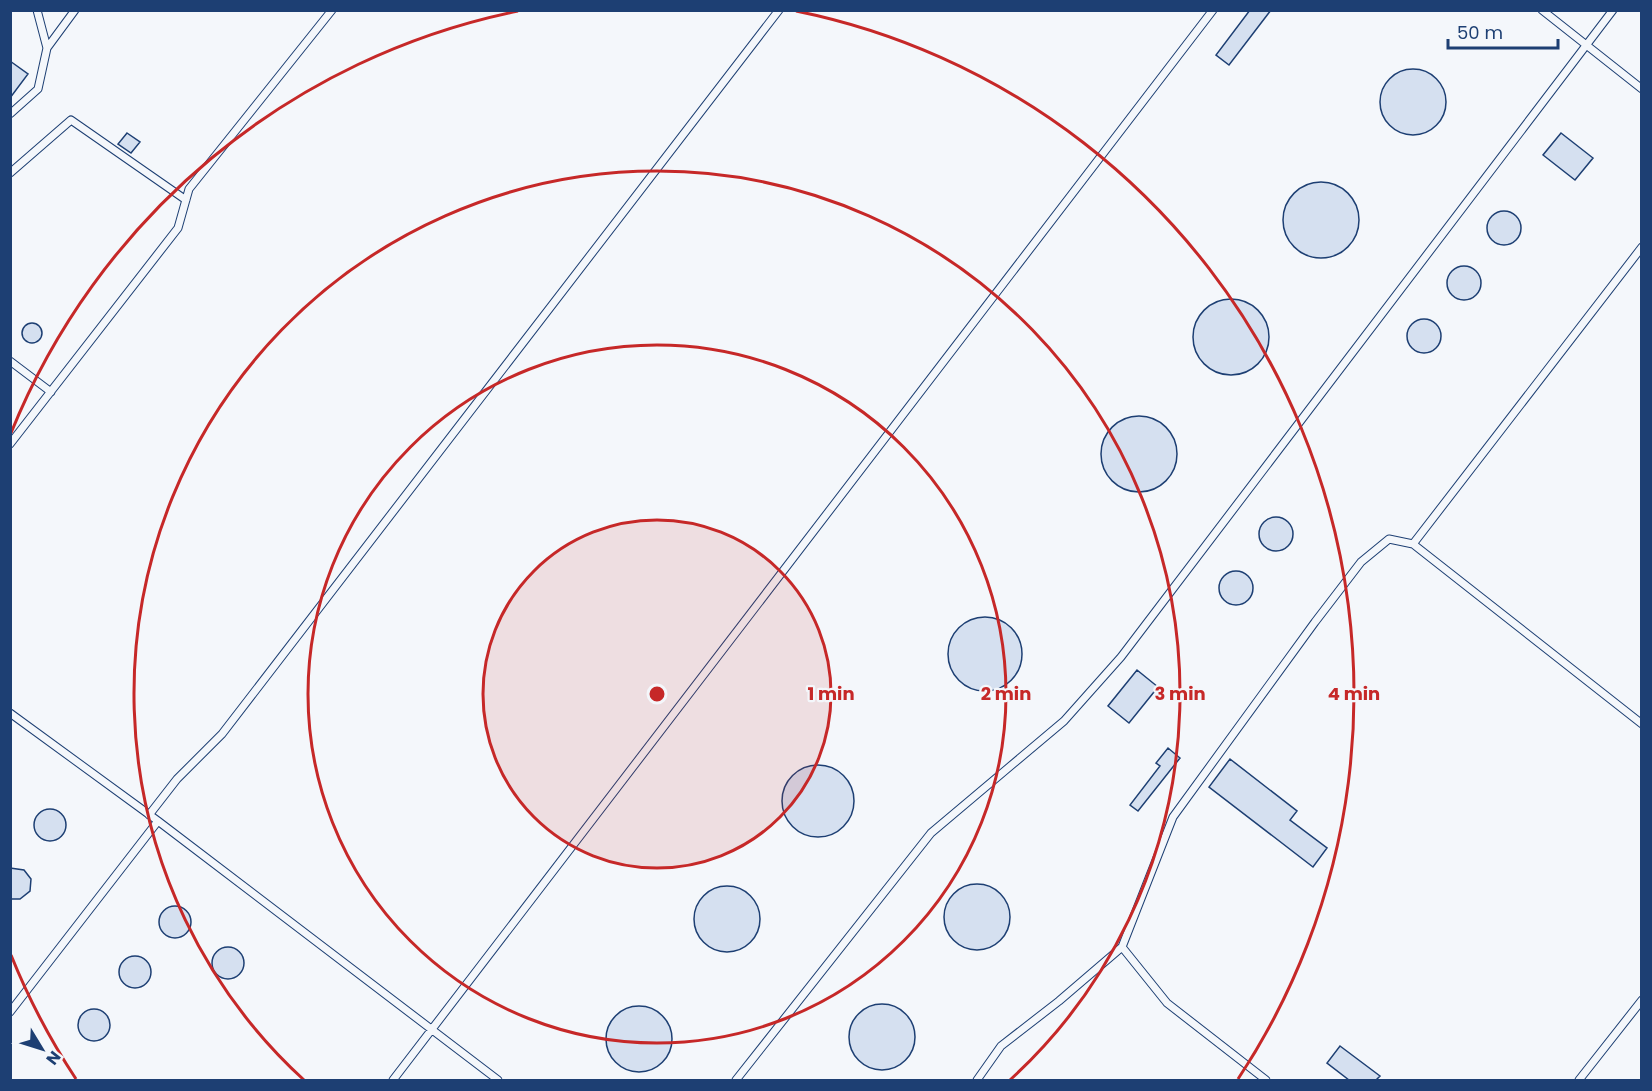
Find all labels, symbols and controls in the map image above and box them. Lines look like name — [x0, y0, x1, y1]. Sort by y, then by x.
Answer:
scale bar — [1448, 12, 1558, 50]
text: 50 m — [1457, 20, 1503, 45]
text: 1 min — [807, 681, 855, 706]
text: 2 min — [981, 681, 1031, 706]
text: 3 min — [1154, 681, 1206, 706]
text: 4 min — [1328, 681, 1380, 706]
centre of rings — [647, 684, 667, 704]
north arrow — [12, 1019, 72, 1079]
text: N — [41, 1046, 66, 1070]

